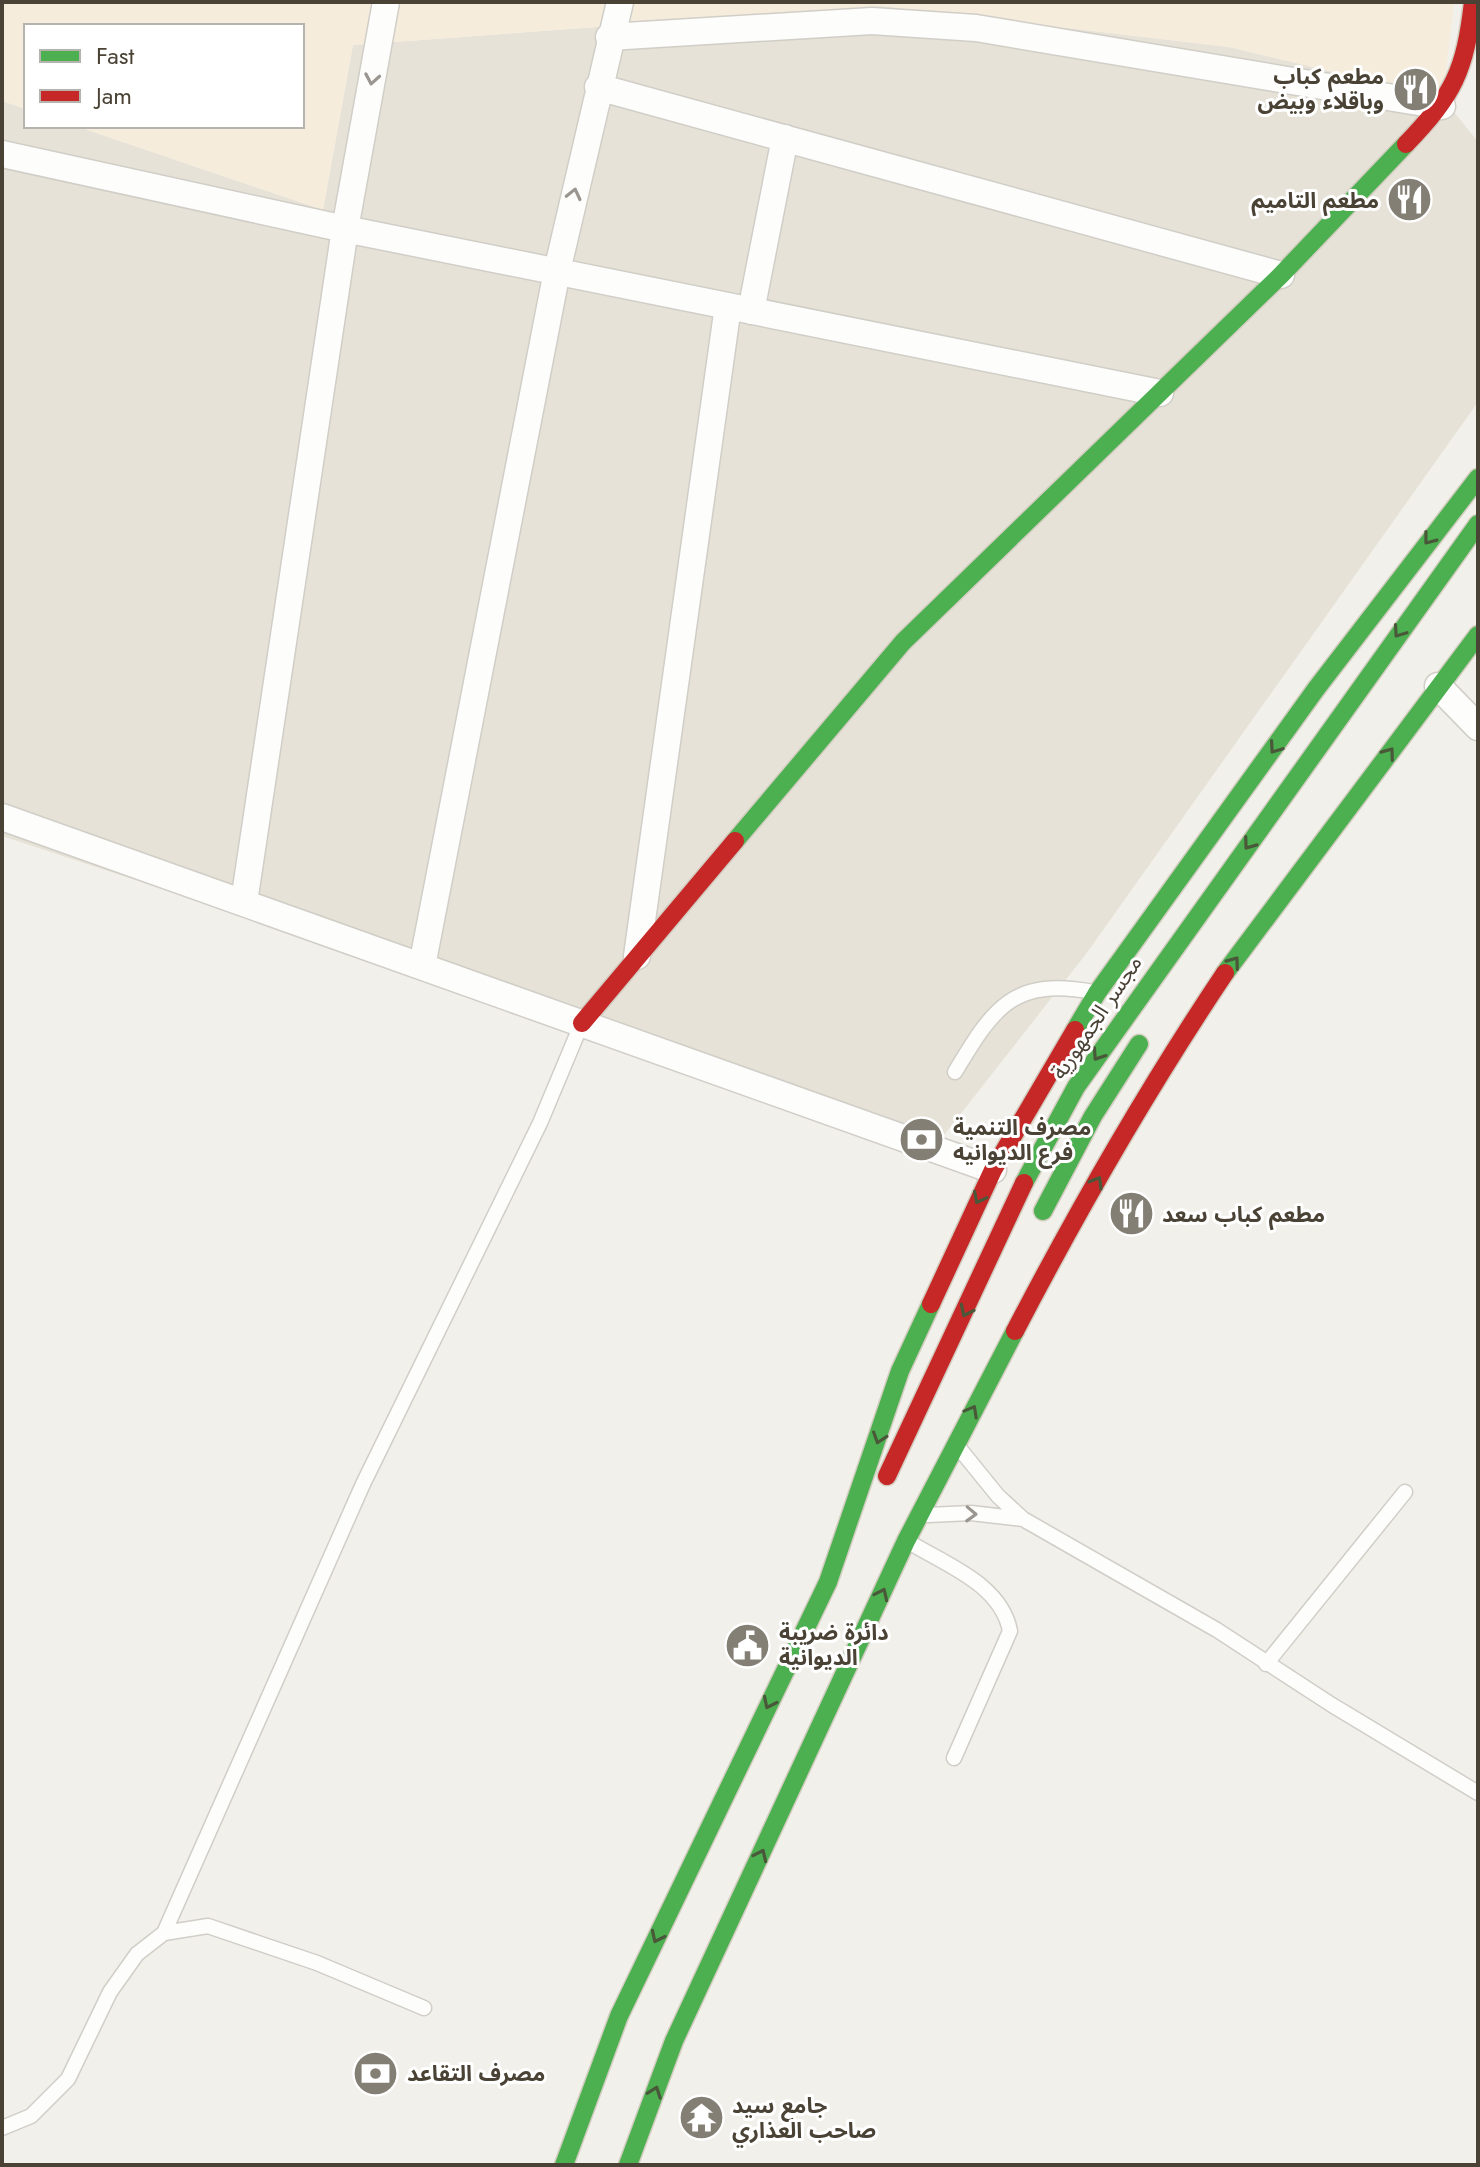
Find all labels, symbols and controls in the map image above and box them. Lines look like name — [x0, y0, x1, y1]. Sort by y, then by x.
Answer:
legend — [24, 24, 304, 128]
text: Fast — [96, 38, 134, 73]
place label: مطعم كباب وباقلاء وبيض — [1257, 60, 1384, 117]
restaurant icon: مطعم كباب وباقلاء وبيض — [1391, 65, 1439, 113]
one-way arrow — [365, 72, 382, 85]
text: Jam — [93, 78, 132, 113]
restaurant icon: مطعم التاميم — [1386, 176, 1434, 224]
place label: مطعم التاميم — [1251, 184, 1379, 217]
one-way arrow — [565, 188, 582, 202]
one-way arrow — [1425, 530, 1439, 545]
one-way arrow — [1394, 623, 1409, 637]
one-way arrow — [1270, 739, 1285, 753]
one-way arrow — [1380, 748, 1394, 762]
one-way arrow — [1244, 835, 1258, 849]
street label: مجسر الجمهورية — [1043, 949, 1149, 1085]
one-way arrow — [1224, 956, 1239, 971]
one-way arrow — [1092, 1047, 1107, 1061]
place label: مصرف التنمية فرع الديوانيه — [953, 1111, 1091, 1169]
bank icon: مصرف التنمية فرع الديوانيه — [898, 1116, 946, 1164]
one-way arrow — [1087, 1176, 1102, 1191]
one-way arrow — [973, 1190, 989, 1205]
restaurant icon: مطعم كباب سعد — [1107, 1190, 1155, 1238]
place label: مطعم كباب سعد — [1162, 1198, 1325, 1231]
one-way arrow — [960, 1303, 976, 1317]
one-way arrow — [962, 1405, 978, 1419]
one-way arrow — [872, 1431, 888, 1444]
one-way arrow — [965, 1505, 978, 1522]
one-way arrow — [872, 1587, 888, 1602]
place label: دائرة ضريبة الديوانية — [779, 1616, 889, 1673]
public building icon: دائرة ضريبة الديوانية — [724, 1621, 772, 1669]
one-way arrow — [764, 1694, 779, 1709]
one-way arrow — [751, 1848, 767, 1863]
one-way arrow — [651, 1929, 667, 1944]
bank icon: مصرف التقاعد — [352, 2049, 400, 2097]
place label: مصرف التقاعد — [407, 2057, 545, 2089]
one-way arrow — [645, 2086, 662, 2100]
place label: جامع سيد صاحب العذاري — [732, 2089, 876, 2148]
temple icon: جامع سيد صاحب العذاري — [677, 2094, 725, 2142]

